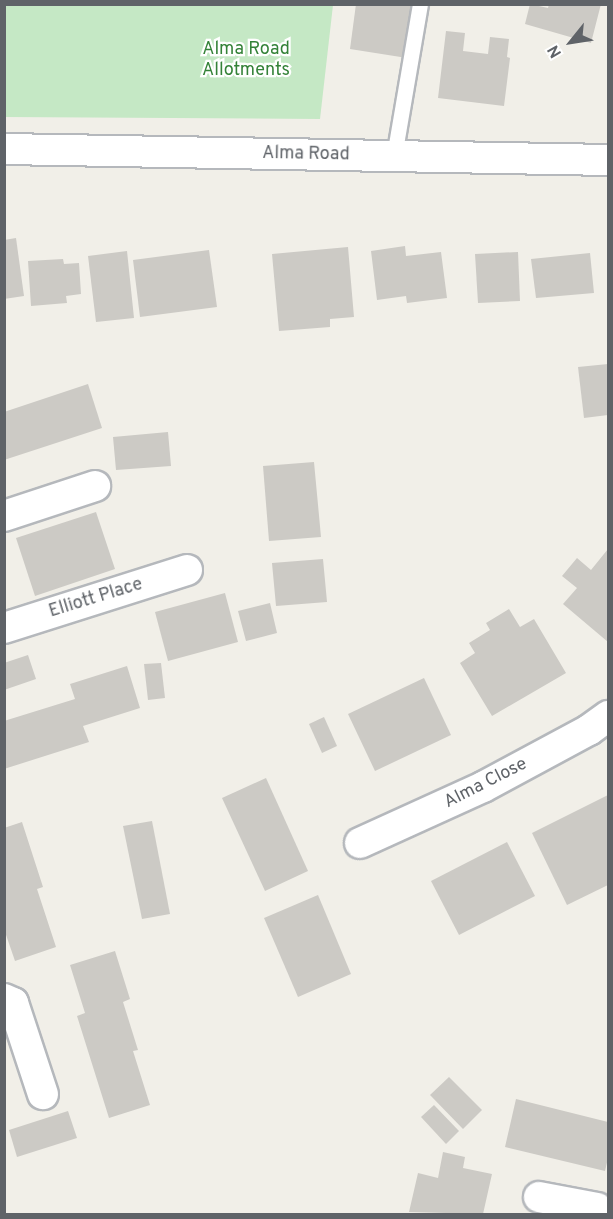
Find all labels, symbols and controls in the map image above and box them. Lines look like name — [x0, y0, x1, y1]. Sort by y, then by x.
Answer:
north arrow — [541, 12, 601, 72]
park label: Alma Road Allotments — [202, 40, 290, 82]
text: N — [544, 41, 567, 61]
street label: Alma Road — [262, 143, 350, 167]
street label: Elliott Place — [47, 575, 145, 623]
street label: Alma Close — [441, 754, 531, 814]

